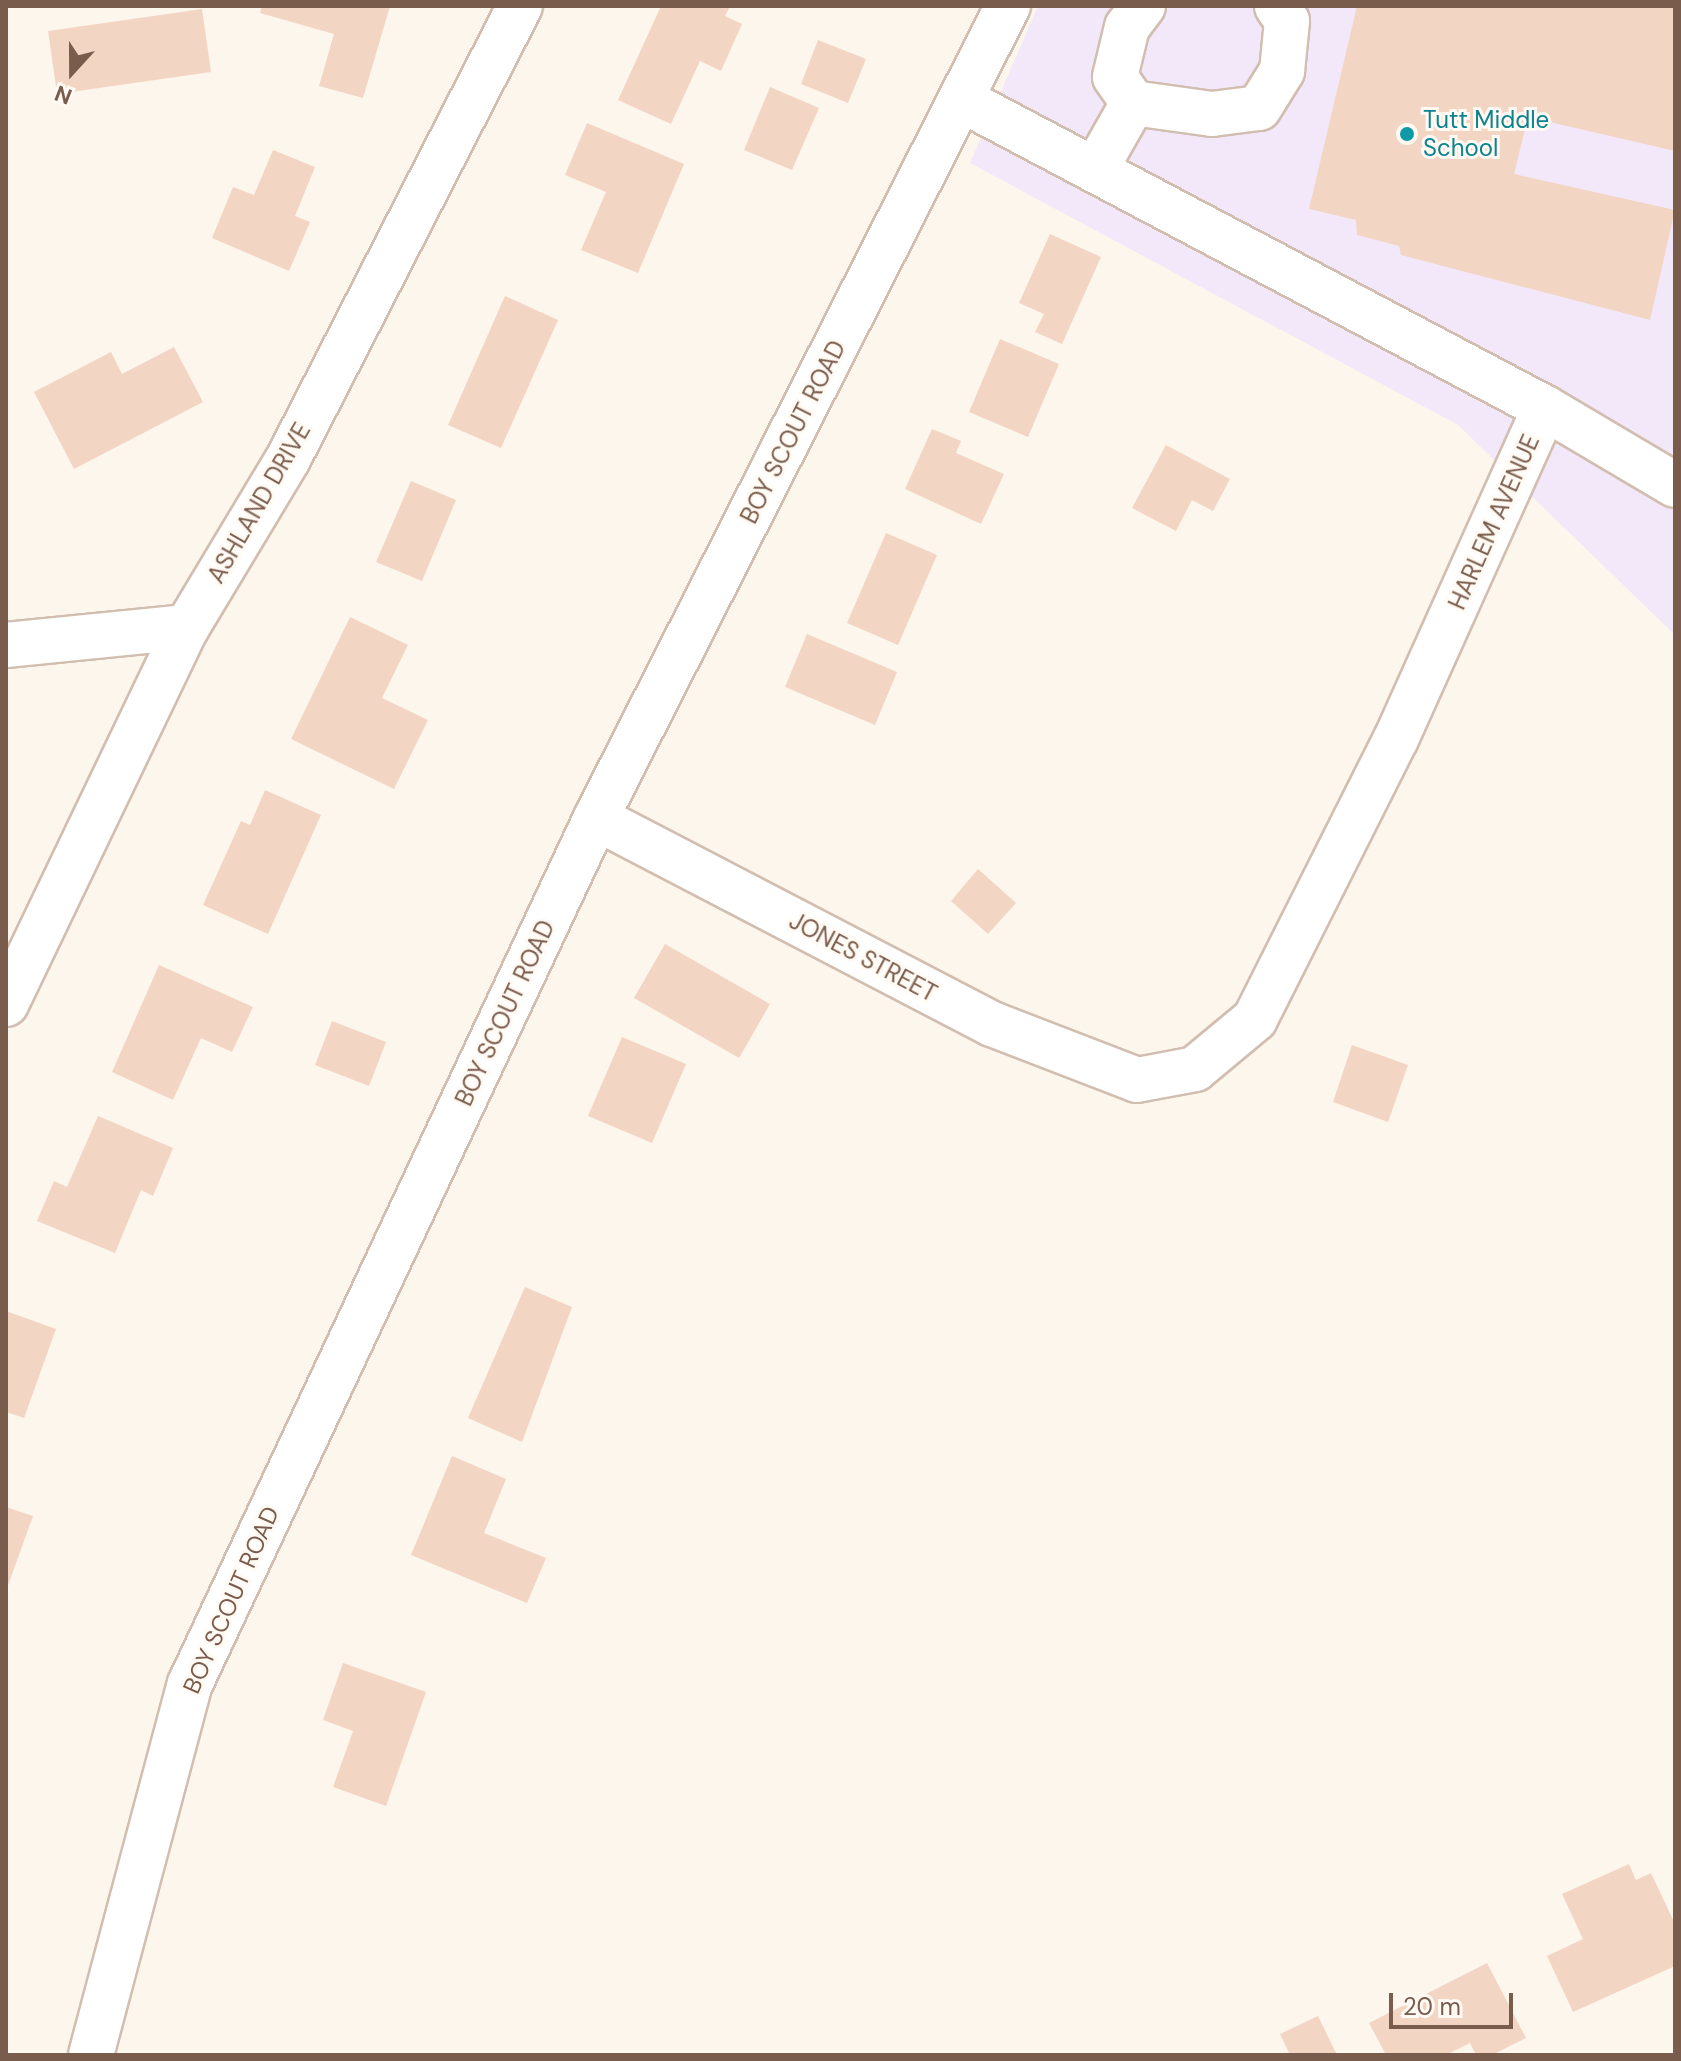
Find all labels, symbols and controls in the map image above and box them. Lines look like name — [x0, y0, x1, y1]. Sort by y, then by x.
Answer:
north arrow — [32, 32, 112, 112]
text: N — [51, 78, 76, 111]
place label: Tutt Middle School — [1423, 106, 1549, 162]
marker: Tutt Middle School — [1398, 125, 1416, 143]
street label: BOY SCOUT ROAD — [734, 336, 852, 528]
street label: ASHLAND DRIVE — [201, 418, 317, 588]
street label: HARLEM AVENUE — [1443, 430, 1545, 614]
street label: JONES STREET — [784, 906, 942, 1008]
street label: BOY SCOUT ROAD — [449, 916, 561, 1110]
street label: BOY SCOUT ROAD — [177, 1502, 285, 1698]
scale bar — [1393, 1977, 1517, 2027]
text: 20 m — [1403, 1991, 1461, 2022]

